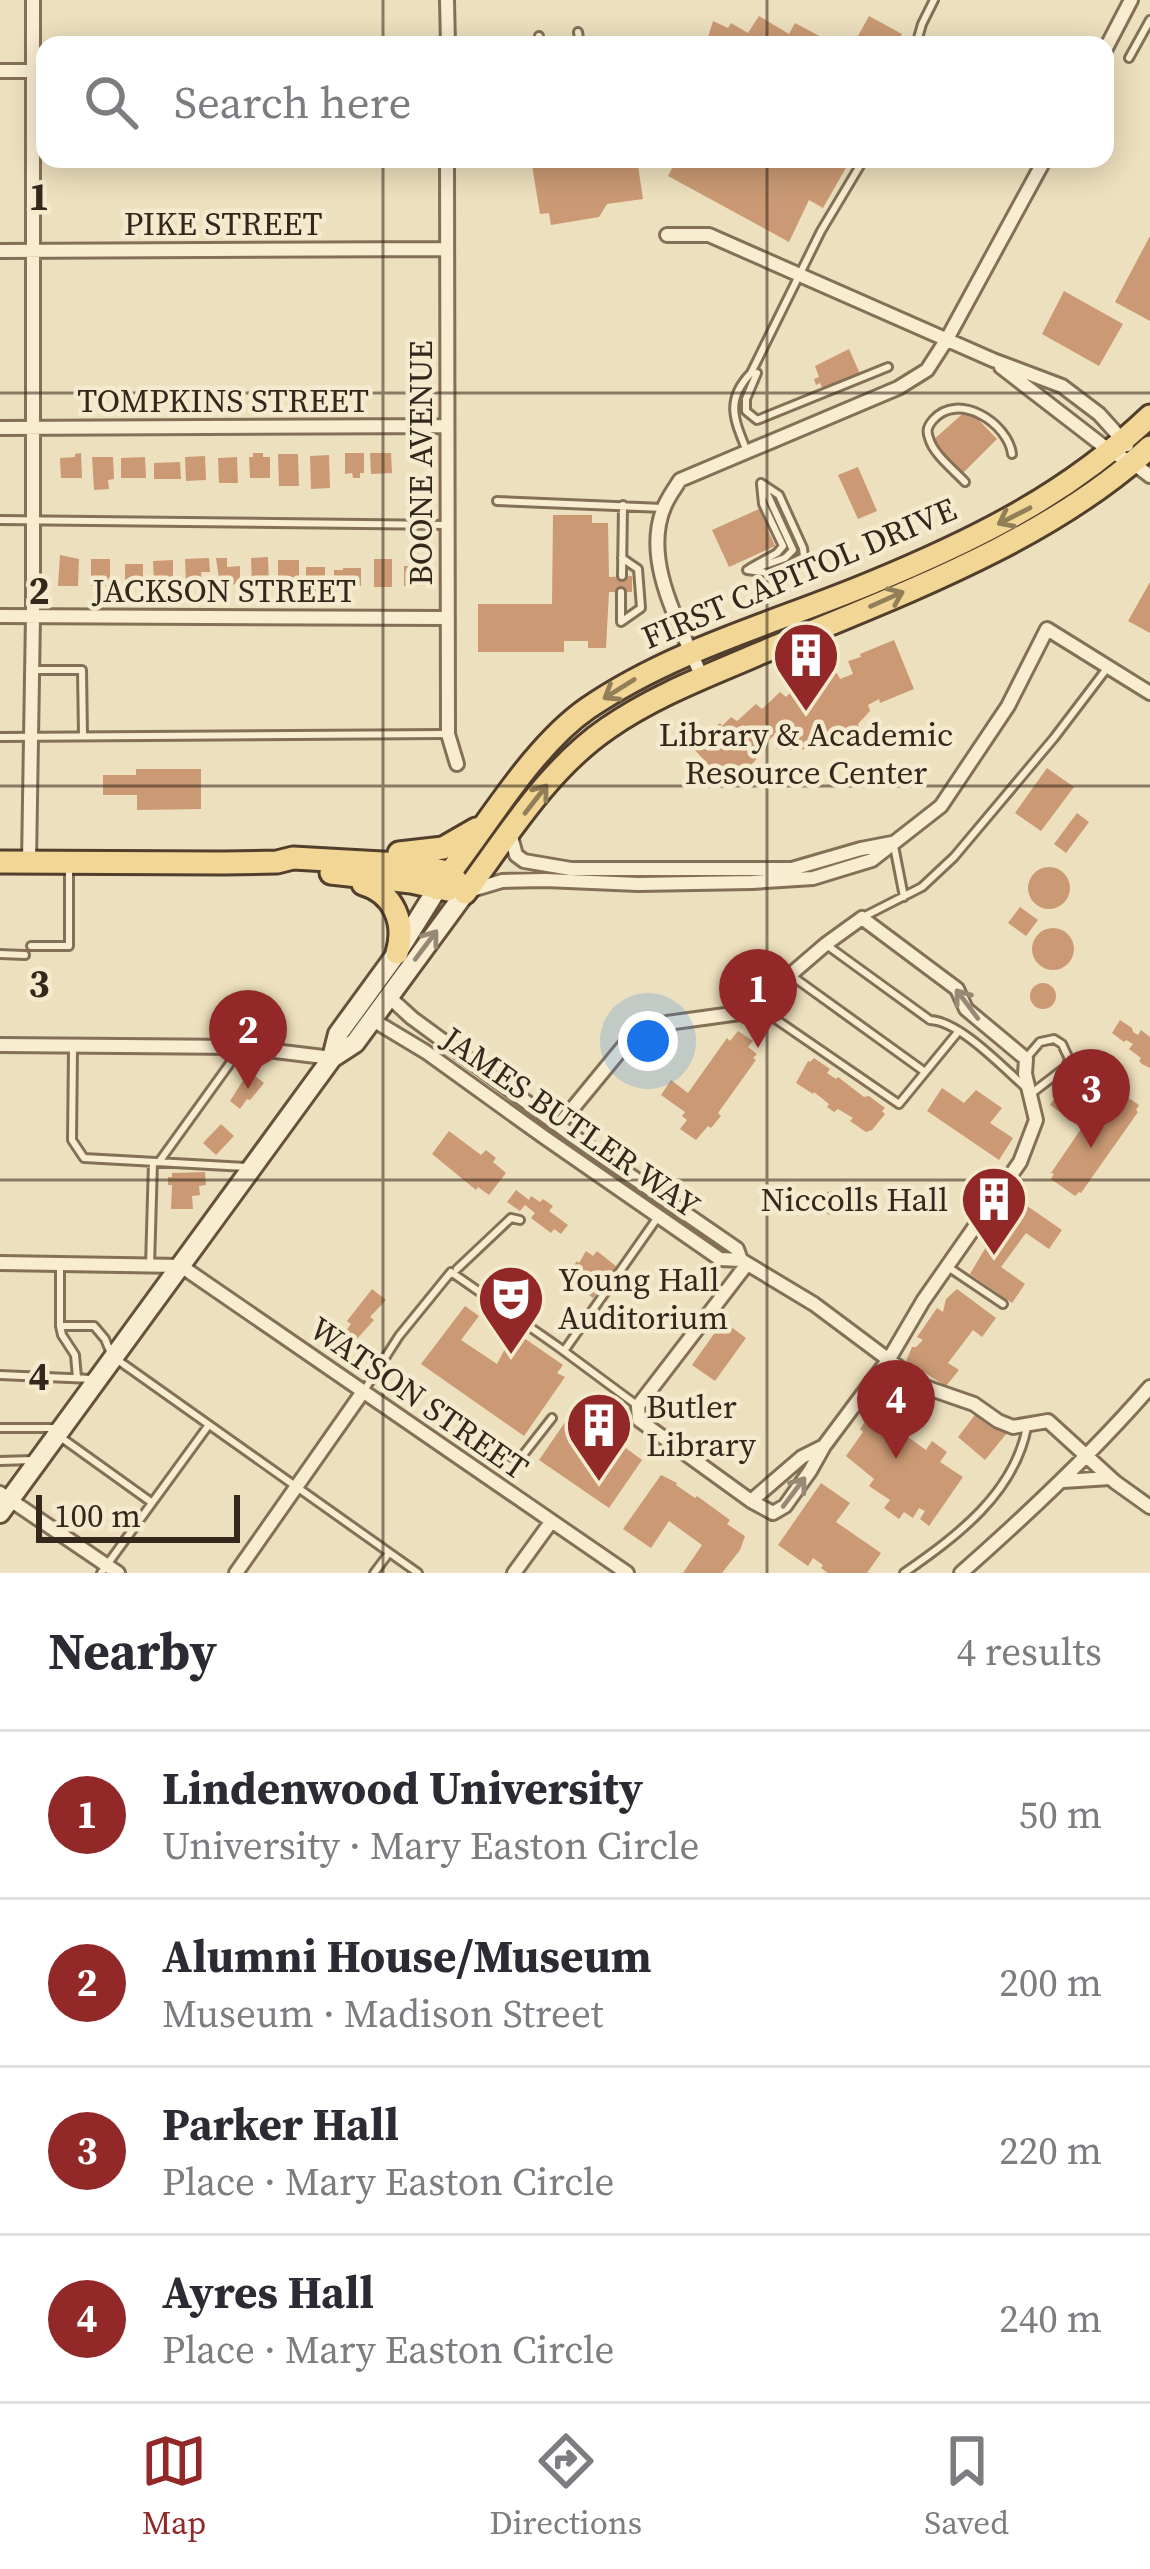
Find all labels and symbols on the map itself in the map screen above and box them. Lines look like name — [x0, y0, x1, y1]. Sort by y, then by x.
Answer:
text: 1 — [28, 170, 50, 223]
street label: PIKE STREET — [124, 201, 322, 246]
street label: BOONE AVENUE — [398, 340, 443, 586]
street label: TOMPKINS STREET — [77, 378, 369, 423]
street label: FIRST CAPITOL DRIVE — [635, 486, 963, 660]
one-way arrow — [997, 505, 1032, 528]
text: 2 — [28, 564, 50, 617]
street label: JACKSON STREET — [91, 568, 356, 613]
one-way arrow — [868, 586, 904, 608]
building icon: Library & Academic Resource Center — [771, 620, 841, 714]
one-way arrow — [603, 677, 637, 701]
place label: Library & Academic Resource Center — [659, 712, 953, 795]
one-way arrow — [522, 784, 549, 816]
one-way arrow — [413, 929, 438, 962]
pin: 1 — [719, 949, 797, 1048]
text: 3 — [28, 957, 50, 1010]
one-way arrow — [954, 988, 980, 1020]
pin: 2 — [209, 990, 287, 1089]
your location — [618, 1011, 678, 1071]
street label: JAMES BUTLER WAY — [432, 1015, 709, 1228]
pin: 3 — [1052, 1049, 1130, 1148]
building icon: Niccolls Hall — [959, 1164, 1029, 1258]
place label: Niccolls Hall — [760, 1177, 948, 1222]
place label: Young Hall Auditorium — [558, 1257, 728, 1340]
theatre icon: Young Hall Auditorium — [476, 1263, 546, 1357]
street label: WATSON STREET — [301, 1306, 537, 1490]
text: 4 — [28, 1350, 50, 1403]
pin: 4 — [857, 1360, 935, 1459]
place label: Butler Library — [646, 1384, 756, 1467]
building icon: Butler Library — [564, 1390, 634, 1484]
one-way arrow — [780, 1477, 807, 1509]
scale bar — [36, 1489, 240, 1542]

